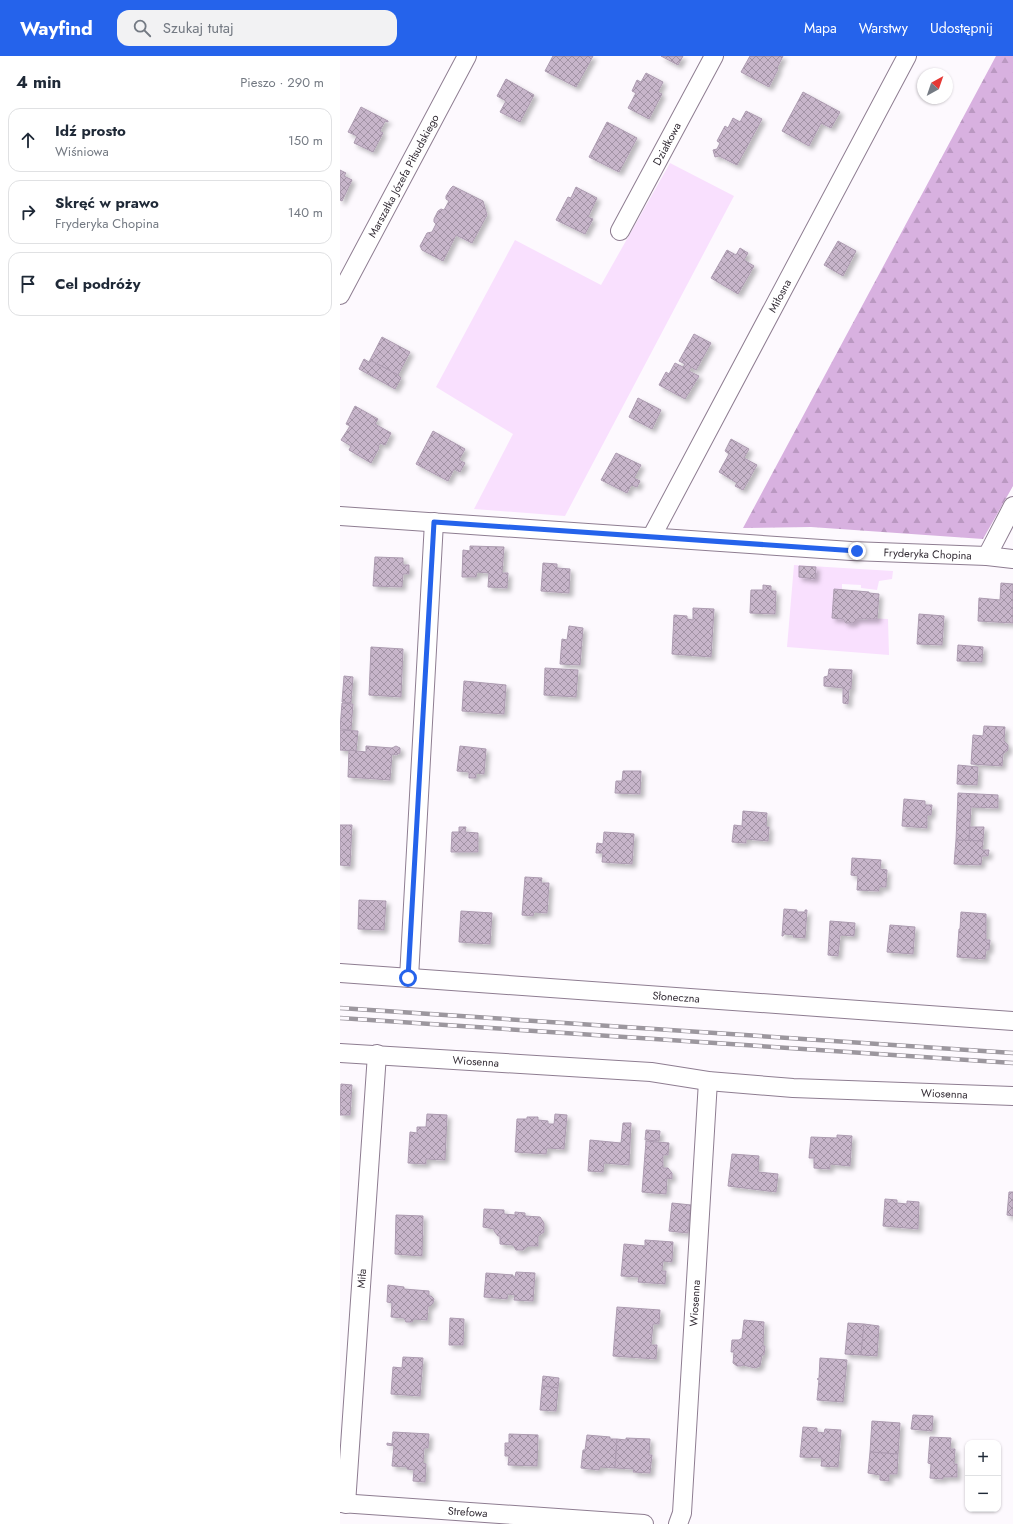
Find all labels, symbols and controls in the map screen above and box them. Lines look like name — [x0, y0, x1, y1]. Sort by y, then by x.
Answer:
search box — [117, 10, 397, 46]
text: Wayfind — [20, 15, 93, 42]
icon: search — [131, 17, 153, 39]
text: Szukaj tutaj — [163, 17, 234, 39]
text: Mapa — [804, 18, 837, 38]
text: Warstwy — [859, 18, 908, 38]
text: Udostępnij — [930, 18, 993, 38]
north arrow — [917, 68, 953, 104]
text: 4 min — [16, 70, 61, 94]
text: Pieszo · 290 m — [240, 73, 324, 92]
street label: Marszałka Józefa Piłsudskiego — [364, 111, 443, 240]
street label: Działkowa — [649, 119, 685, 168]
text: Idź prosto — [55, 120, 126, 142]
icon: ahead — [17, 129, 39, 151]
text: 150 m — [288, 131, 323, 150]
text: Wiśniowa — [55, 142, 109, 161]
text: Skręć w prawo — [55, 192, 159, 214]
icon: right — [17, 201, 39, 223]
text: 140 m — [288, 203, 323, 222]
text: Fryderyka Chopina — [55, 214, 159, 233]
icon: arrive — [17, 273, 39, 295]
text: Cel podróży — [55, 273, 140, 295]
street label: Miłosna — [764, 276, 795, 315]
route end — [848, 542, 866, 560]
street label: Fryderyka Chopina — [883, 544, 972, 563]
route start — [399, 969, 417, 987]
street label: Słoneczna — [652, 987, 700, 1007]
street label: Wiosenna — [452, 1052, 500, 1071]
street label: Wiosenna — [921, 1085, 968, 1102]
street label: Miła — [353, 1268, 370, 1289]
street label: Wiosenna — [685, 1279, 704, 1327]
map controls — [965, 1440, 1001, 1512]
button: + — [965, 1440, 1001, 1476]
button: − — [965, 1476, 1001, 1512]
street label: Strefowa — [447, 1502, 488, 1521]

